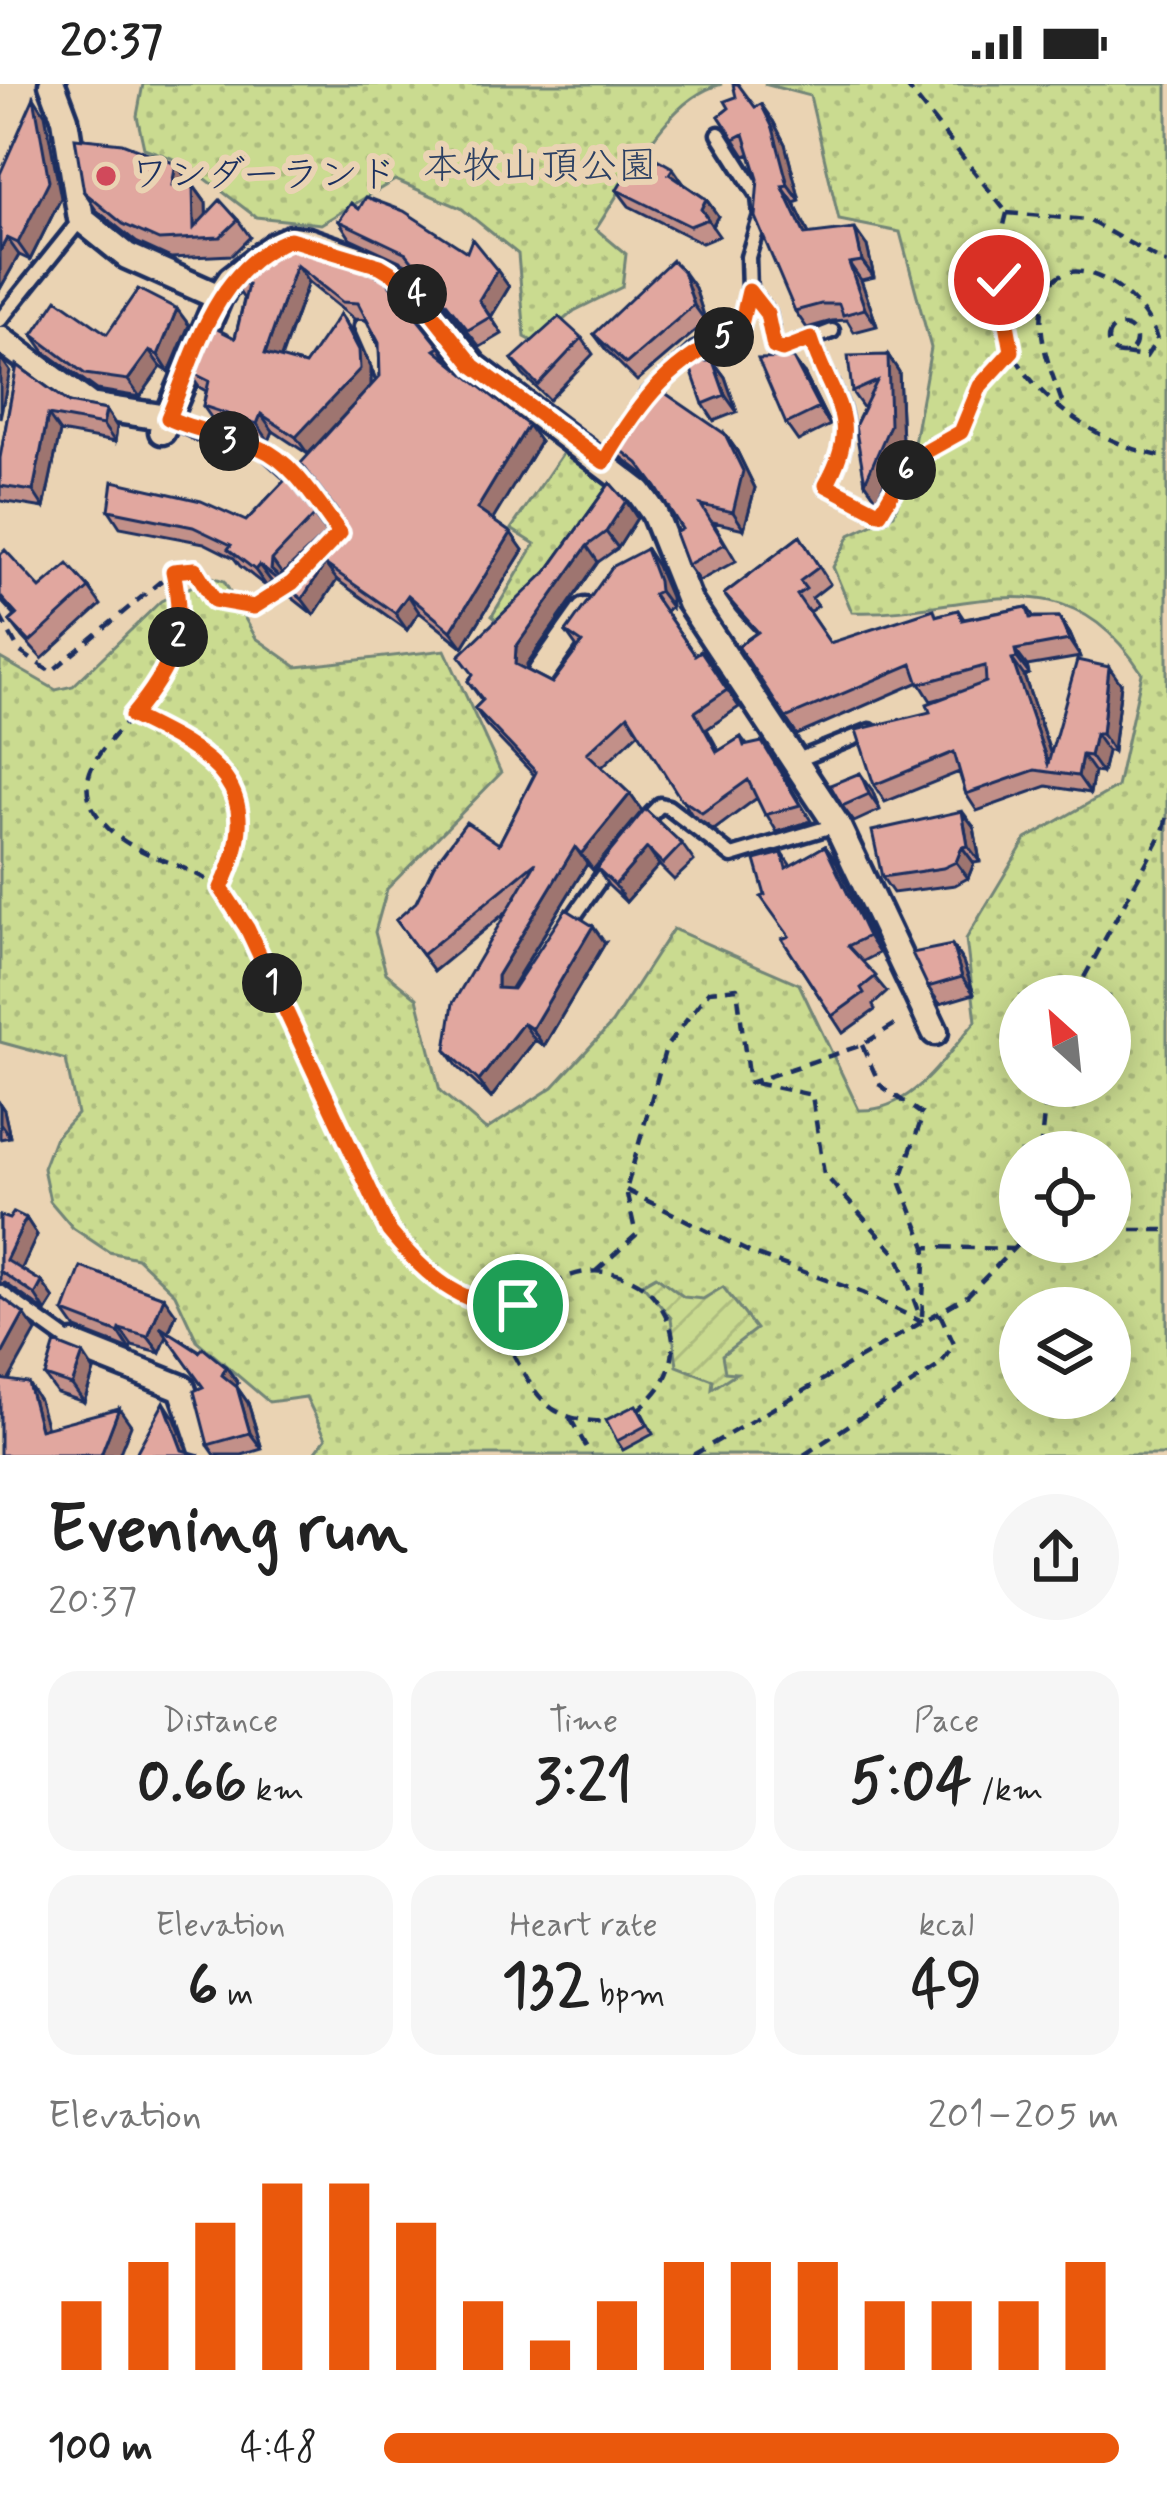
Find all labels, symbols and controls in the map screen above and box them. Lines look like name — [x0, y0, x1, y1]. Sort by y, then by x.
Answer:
text: 20:37 — [60, 13, 163, 72]
park label: 本牧山頂公園 — [423, 142, 657, 193]
place label: ワンダーランド — [130, 151, 398, 202]
marker: ワンダーランド — [93, 163, 119, 189]
pin — [948, 229, 1050, 331]
icon: check — [966, 247, 1032, 313]
pin: 4 — [387, 264, 447, 324]
text: 4 — [407, 272, 427, 316]
pin: 5 — [694, 307, 754, 367]
text: 5 — [714, 315, 734, 359]
pin: 3 — [199, 411, 259, 471]
text: 3 — [222, 419, 236, 463]
pin: 6 — [876, 440, 936, 500]
text: 6 — [898, 448, 914, 492]
pin: 2 — [148, 607, 208, 667]
text: 2 — [170, 615, 186, 659]
pin: 1 — [242, 953, 302, 1013]
text: 1 — [265, 961, 279, 1005]
north arrow — [999, 975, 1131, 1107]
map controls — [999, 975, 1131, 1419]
button: locate — [999, 1131, 1131, 1263]
pin — [467, 1254, 569, 1356]
icon: arrive — [485, 1272, 551, 1338]
button: layers — [999, 1287, 1131, 1419]
text: Evening run — [48, 1489, 408, 1575]
button: share — [993, 1494, 1119, 1620]
text: 20:37 — [48, 1577, 137, 1628]
text: Distance — [163, 1700, 279, 1744]
text: Time — [549, 1700, 618, 1744]
text: Pace — [914, 1700, 979, 1744]
text: 0.66 — [137, 1744, 247, 1823]
text: 3:21 — [534, 1744, 633, 1823]
text: 5:04 — [850, 1744, 972, 1823]
text: km — [247, 1769, 304, 1813]
text: /km — [972, 1769, 1043, 1813]
text: Elevation — [156, 1904, 285, 1948]
text: Heart rate — [509, 1904, 658, 1948]
text: kcal — [919, 1904, 974, 1948]
text: 6 — [188, 1948, 218, 2027]
text: 132 — [502, 1948, 590, 2027]
text: 49 — [911, 1948, 982, 2027]
text: m — [218, 1973, 253, 2017]
text: bpm — [590, 1973, 665, 2017]
text: Elevation — [48, 2091, 202, 2142]
text: 201–205 m — [928, 2091, 1119, 2142]
text: 100 m — [48, 2423, 153, 2474]
text: 4:48 — [240, 2423, 317, 2474]

